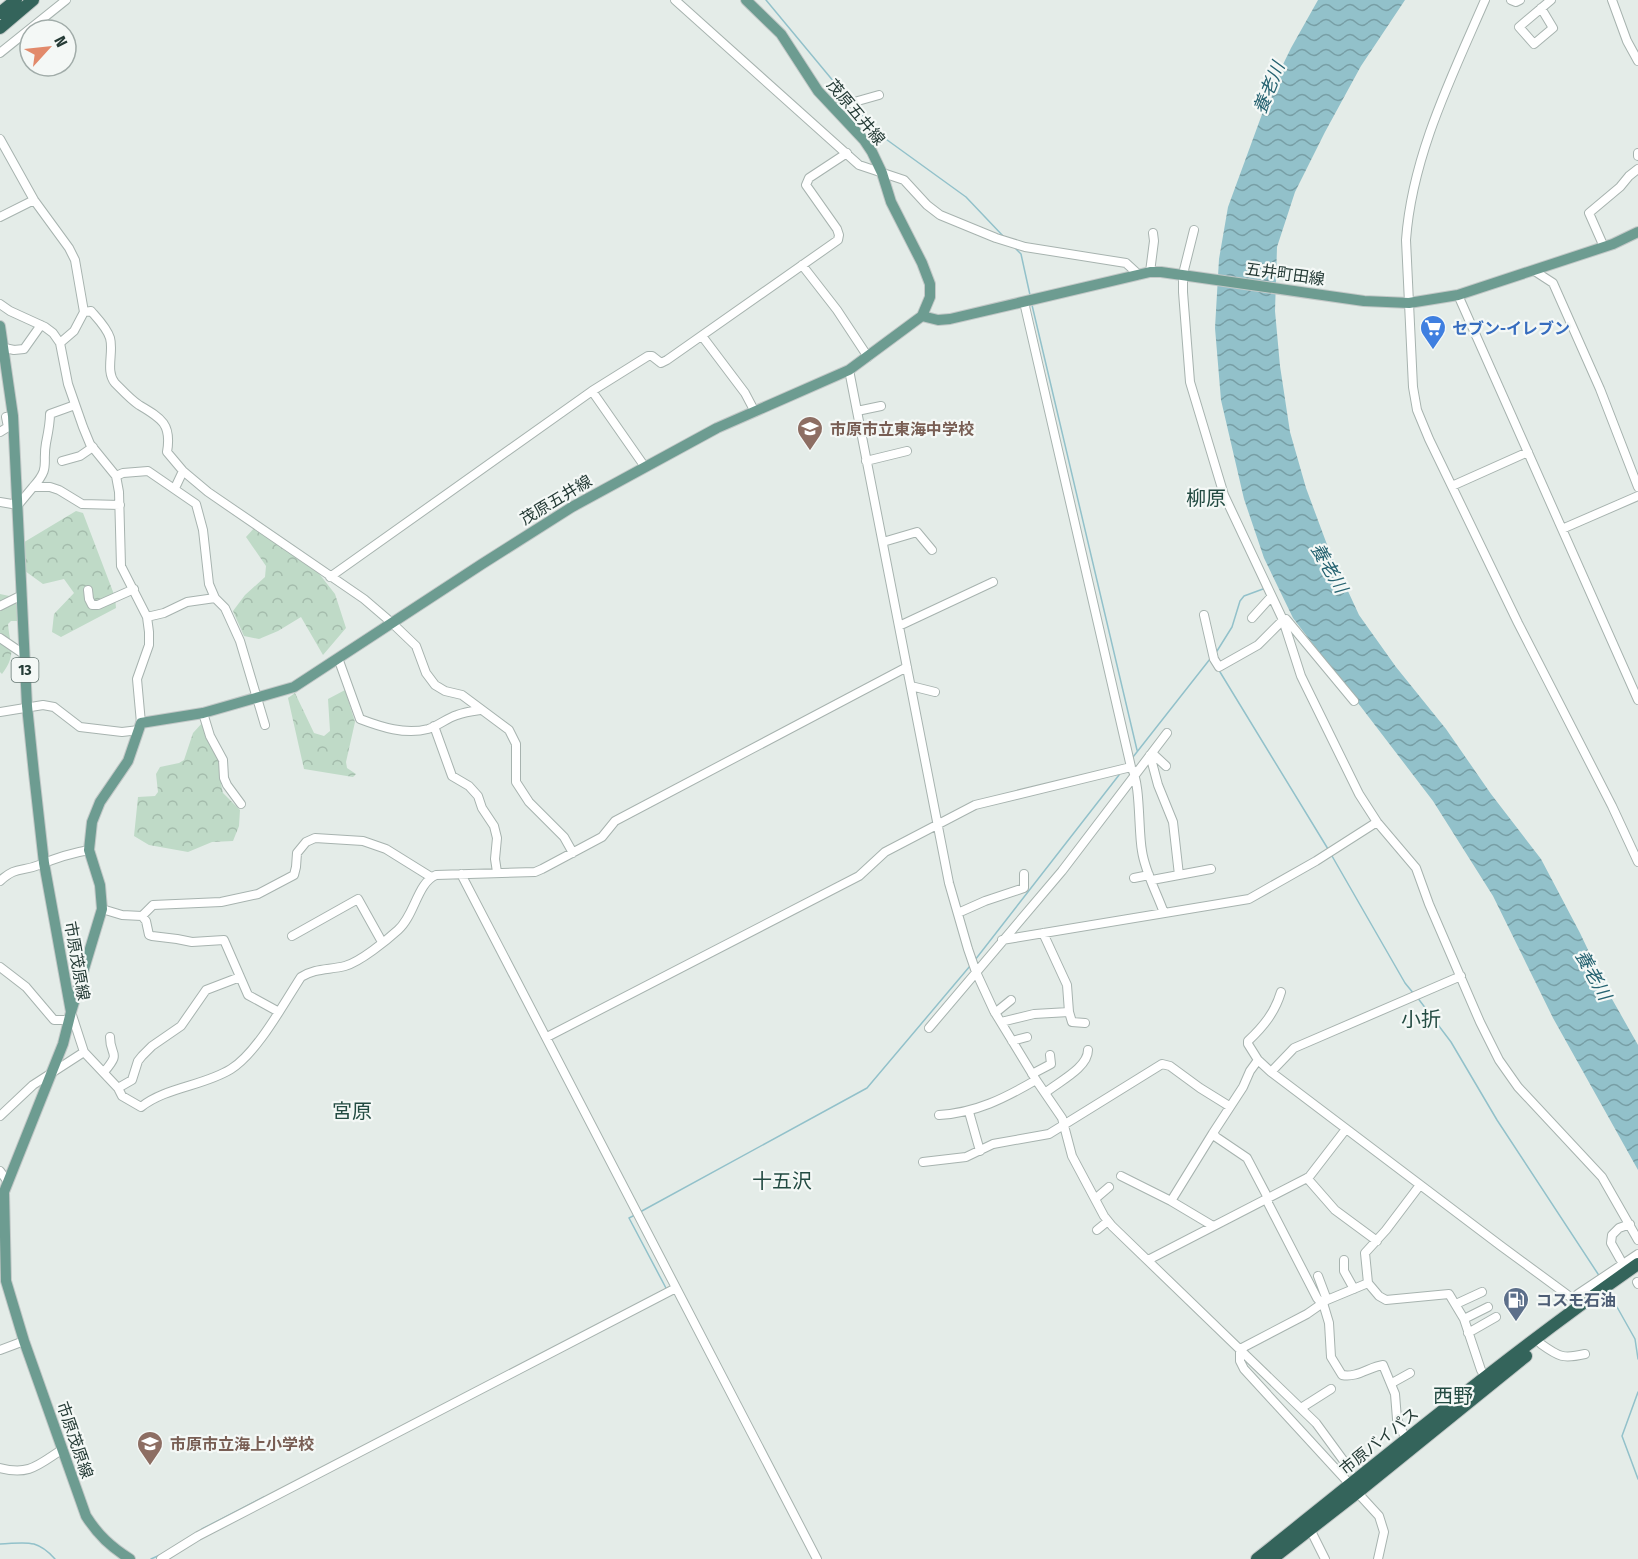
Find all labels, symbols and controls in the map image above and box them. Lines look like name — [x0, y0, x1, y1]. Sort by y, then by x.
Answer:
north arrow — [18, 18, 78, 78]
text: N — [50, 33, 72, 50]
water label: 養老川 — [1249, 57, 1290, 117]
street label: 茂原五井線 — [823, 75, 889, 149]
street label: 五井町田線 — [1244, 259, 1326, 289]
supermarket icon: セブン-イレブン — [1418, 313, 1448, 351]
place label: セブン-イレブン — [1452, 319, 1570, 338]
school or university icon: 市原市立東海中学校 — [795, 414, 825, 452]
place label: 市原市立東海中学校 — [830, 420, 974, 439]
street label: 茂原五井線 — [517, 471, 595, 529]
district label: 柳原 — [1186, 486, 1226, 510]
water label: 養老川 — [1306, 539, 1353, 599]
road number: 13 — [12, 658, 38, 682]
street label: 市原茂原線 — [61, 920, 93, 1002]
water label: 養老川 — [1570, 946, 1617, 1006]
district label: 小折 — [1401, 1007, 1441, 1031]
district label: 宮原 — [332, 1099, 372, 1123]
district label: 十五沢 — [752, 1169, 812, 1193]
fuel station icon: コスモ石油 — [1501, 1285, 1531, 1323]
place label: コスモ石油 — [1536, 1291, 1616, 1310]
district label: 西野 — [1433, 1384, 1473, 1408]
street label: 市原茂原線 — [53, 1399, 97, 1481]
street label: 市原バイパス — [1336, 1404, 1422, 1478]
school or university icon: 市原市立海上小学校 — [135, 1429, 165, 1467]
place label: 市原市立海上小学校 — [170, 1435, 314, 1454]

